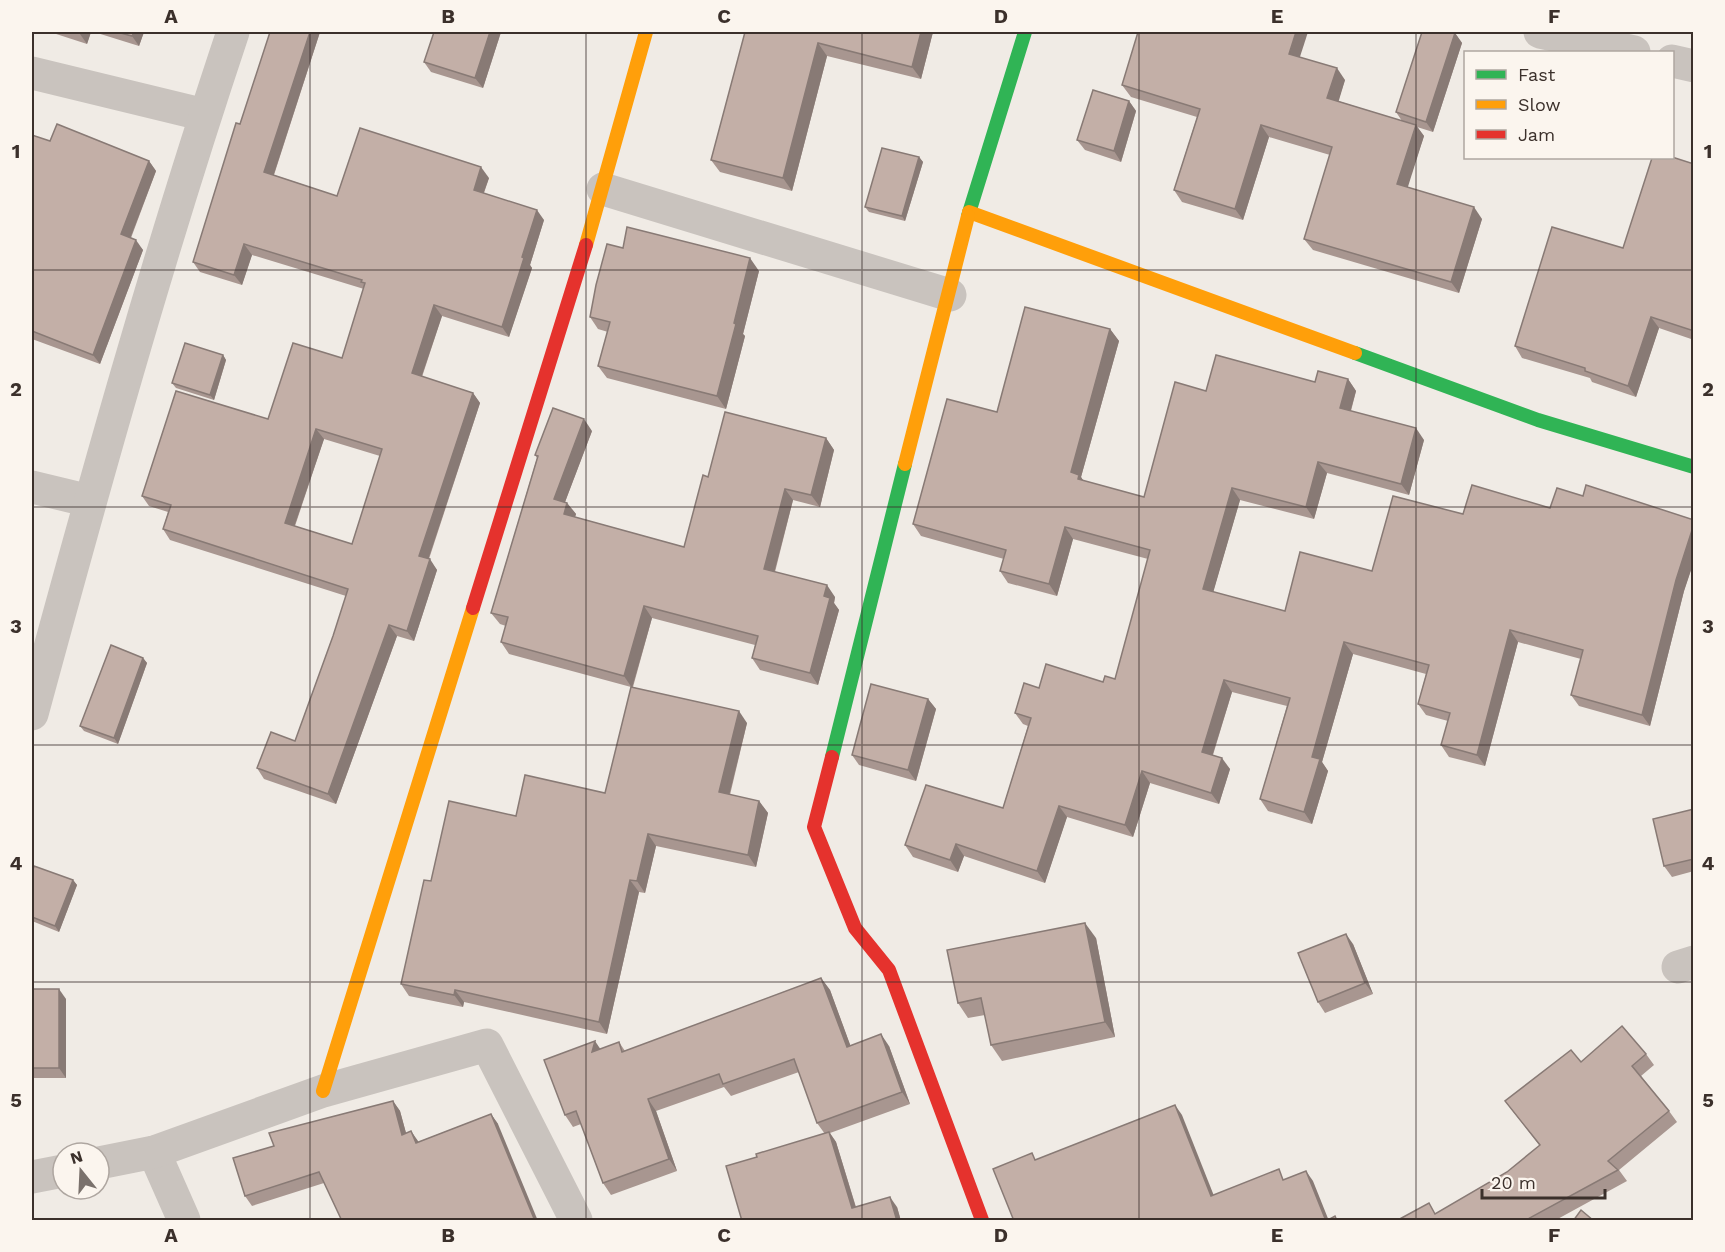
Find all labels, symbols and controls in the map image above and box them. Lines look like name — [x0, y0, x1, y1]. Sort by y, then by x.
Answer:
text: A — [164, 4, 178, 28]
text: B — [441, 4, 455, 28]
text: C — [717, 4, 731, 28]
text: D — [994, 4, 1008, 28]
text: E — [1271, 4, 1283, 28]
text: F — [1548, 4, 1560, 28]
legend — [1464, 51, 1674, 159]
text: Fast — [1518, 64, 1556, 85]
text: Slow — [1518, 94, 1561, 115]
text: Jam — [1518, 124, 1555, 145]
text: 1 — [12, 139, 20, 163]
text: 1 — [1704, 139, 1712, 163]
text: 2 — [10, 377, 22, 401]
text: 2 — [1702, 377, 1714, 401]
text: 3 — [10, 614, 22, 638]
text: 3 — [1702, 614, 1714, 638]
text: 4 — [10, 851, 23, 875]
text: 4 — [1702, 851, 1715, 875]
text: 5 — [10, 1088, 22, 1112]
text: 5 — [1702, 1088, 1714, 1112]
north arrow — [51, 1141, 111, 1201]
text: N — [68, 1146, 85, 1168]
scale bar — [1482, 1162, 1605, 1200]
text: 20 m — [1491, 1172, 1536, 1193]
text: A — [164, 1223, 178, 1247]
text: B — [441, 1223, 455, 1247]
text: C — [717, 1223, 731, 1247]
text: D — [994, 1223, 1008, 1247]
text: E — [1271, 1223, 1283, 1247]
text: F — [1548, 1223, 1560, 1247]

